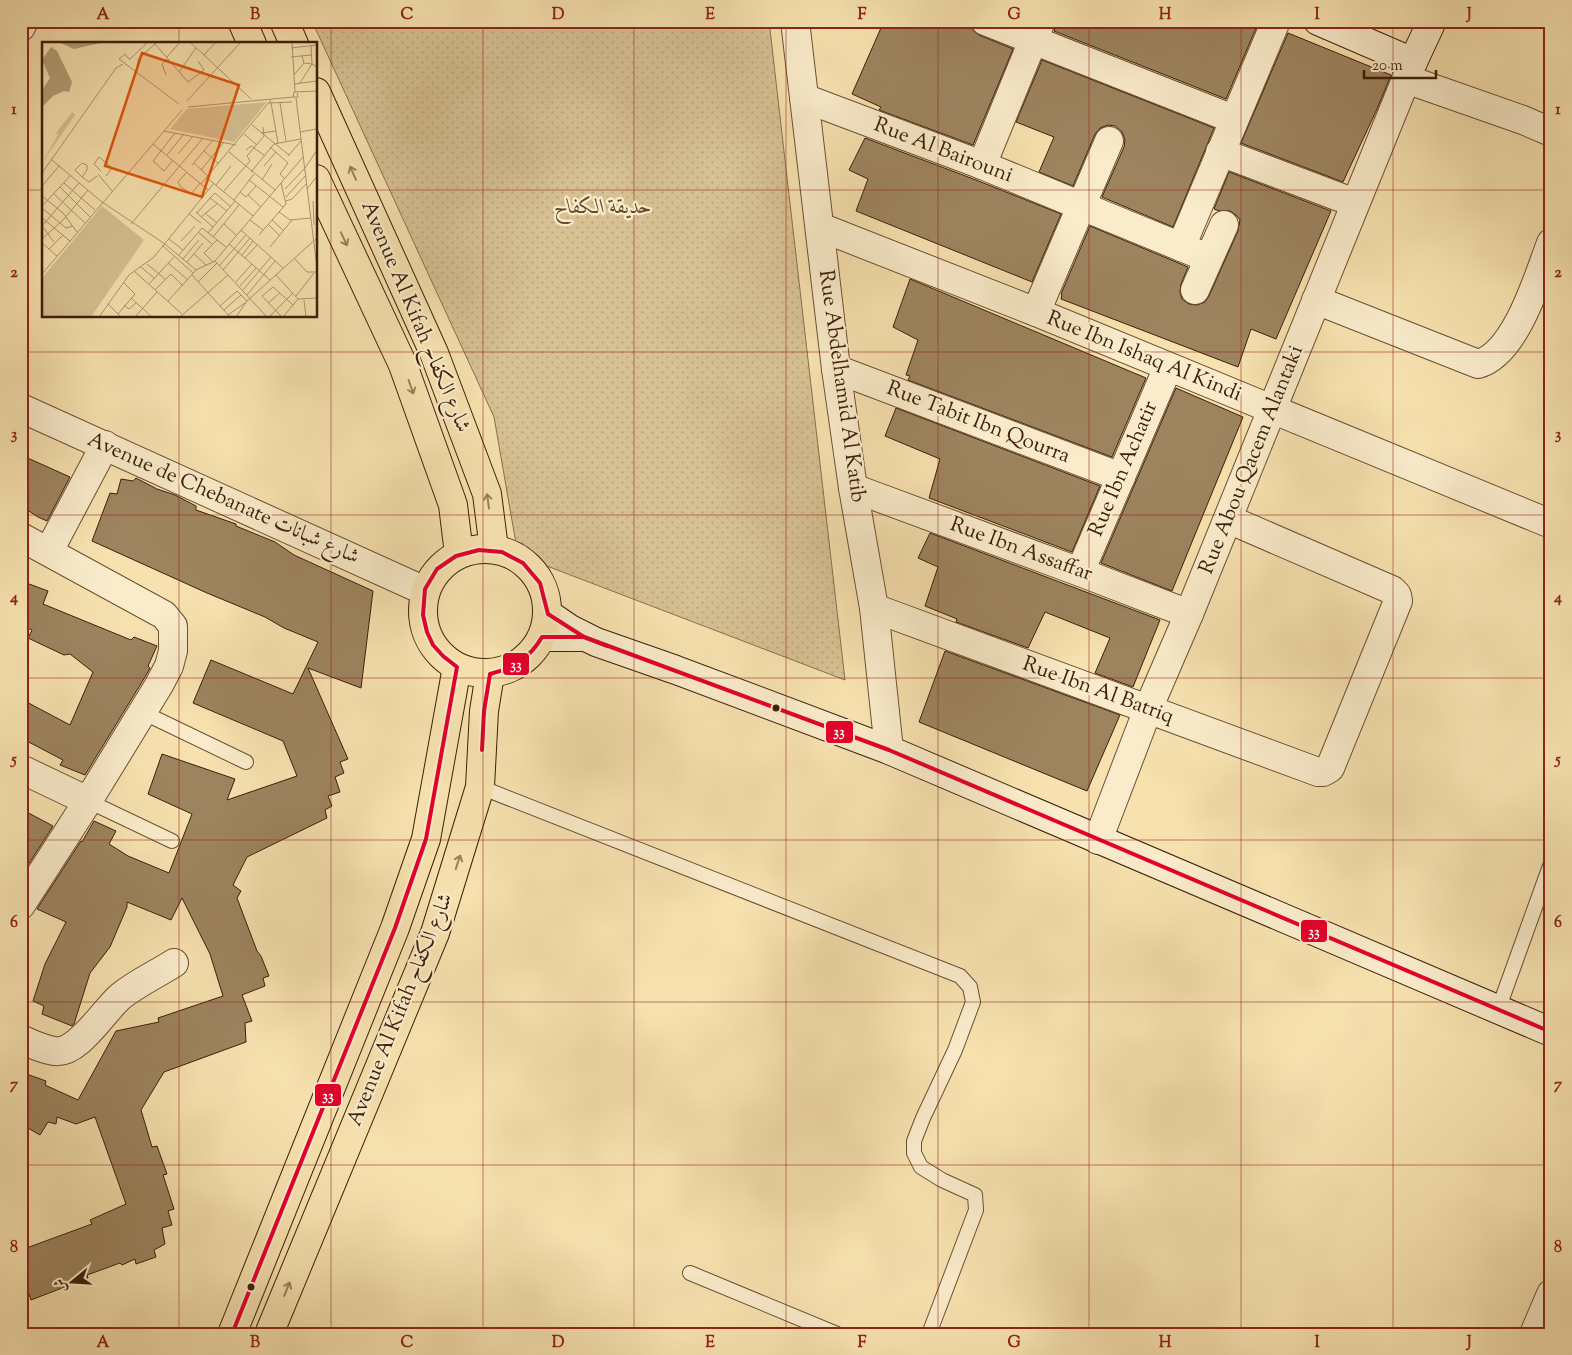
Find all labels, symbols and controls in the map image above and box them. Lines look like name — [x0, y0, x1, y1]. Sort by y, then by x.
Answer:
text: A — [97, 4, 110, 27]
text: B — [250, 4, 260, 27]
text: C — [401, 4, 414, 27]
text: D — [552, 4, 565, 27]
text: E — [705, 4, 715, 27]
text: F — [858, 4, 867, 27]
text: G — [1007, 4, 1021, 27]
text: H — [1159, 4, 1172, 27]
text: I — [1314, 4, 1320, 27]
text: J — [1465, 4, 1472, 27]
inset map — [42, 42, 318, 318]
scale bar — [1364, 48, 1437, 80]
text: 20 m — [1372, 56, 1403, 77]
text: 1 — [11, 99, 17, 122]
text: 1 — [1555, 99, 1561, 122]
street label: Rue Al Bairouni — [869, 111, 1017, 191]
one-way arrow — [348, 166, 358, 181]
park label: حديقة الكفاح — [554, 193, 652, 225]
street label: Avenue Al Kifah شارع الكفاح — [351, 197, 477, 438]
one-way arrow — [340, 231, 350, 246]
text: 2 — [10, 262, 18, 285]
text: 2 — [1554, 262, 1562, 285]
street label: Rue Abdelhamid Al Katib — [810, 268, 872, 504]
street label: Rue Ibn Ishaq Al Kindi — [1042, 304, 1246, 410]
street label: Rue Abou Qacem Alantaki — [1192, 341, 1312, 579]
street label: Rue Tabit Ibn Qourra — [882, 374, 1074, 472]
one-way arrow — [407, 379, 417, 395]
street label: Rue Ibn Achatir — [1082, 396, 1166, 541]
text: 3 — [11, 424, 18, 447]
text: 3 — [1555, 424, 1562, 447]
street label: Avenue de Chebanate شارع شبانات — [82, 425, 364, 574]
one-way arrow — [483, 493, 493, 509]
street label: Rue Ibn Assaffar — [946, 510, 1097, 590]
text: 4 — [9, 587, 18, 610]
text: 4 — [1553, 587, 1562, 610]
street label: Rue Ibn Al Batriq — [1018, 650, 1178, 732]
line badge: 33 — [502, 652, 530, 676]
text: 33 — [510, 656, 522, 676]
unlabelled marker — [771, 703, 781, 713]
line badge: 33 — [825, 720, 854, 744]
text: 33 — [833, 723, 845, 743]
text: 5 — [9, 749, 17, 772]
text: 5 — [1553, 749, 1561, 772]
one-way arrow — [453, 854, 463, 870]
street label: Avenue Al Kifah شارع الكفاح — [340, 889, 463, 1132]
text: 6 — [10, 912, 18, 935]
text: 6 — [1554, 912, 1562, 935]
line badge: 33 — [1300, 919, 1328, 943]
text: 33 — [1308, 923, 1320, 943]
text: 7 — [10, 1074, 19, 1097]
text: 7 — [1554, 1074, 1563, 1097]
line badge: 33 — [314, 1083, 342, 1107]
text: 33 — [322, 1087, 334, 1107]
text: 8 — [10, 1237, 18, 1260]
text: 8 — [1554, 1237, 1562, 1260]
north arrow — [48, 1258, 98, 1308]
text: ش — [50, 1276, 73, 1295]
unlabelled marker — [246, 1282, 256, 1292]
one-way arrow — [283, 1282, 293, 1297]
text: A — [97, 1332, 110, 1355]
text: B — [250, 1332, 260, 1355]
text: C — [401, 1332, 414, 1355]
text: D — [552, 1332, 565, 1355]
text: E — [705, 1332, 715, 1355]
text: F — [858, 1332, 867, 1355]
text: G — [1007, 1332, 1021, 1355]
text: H — [1159, 1332, 1172, 1355]
text: I — [1314, 1332, 1320, 1355]
text: J — [1465, 1332, 1472, 1355]

